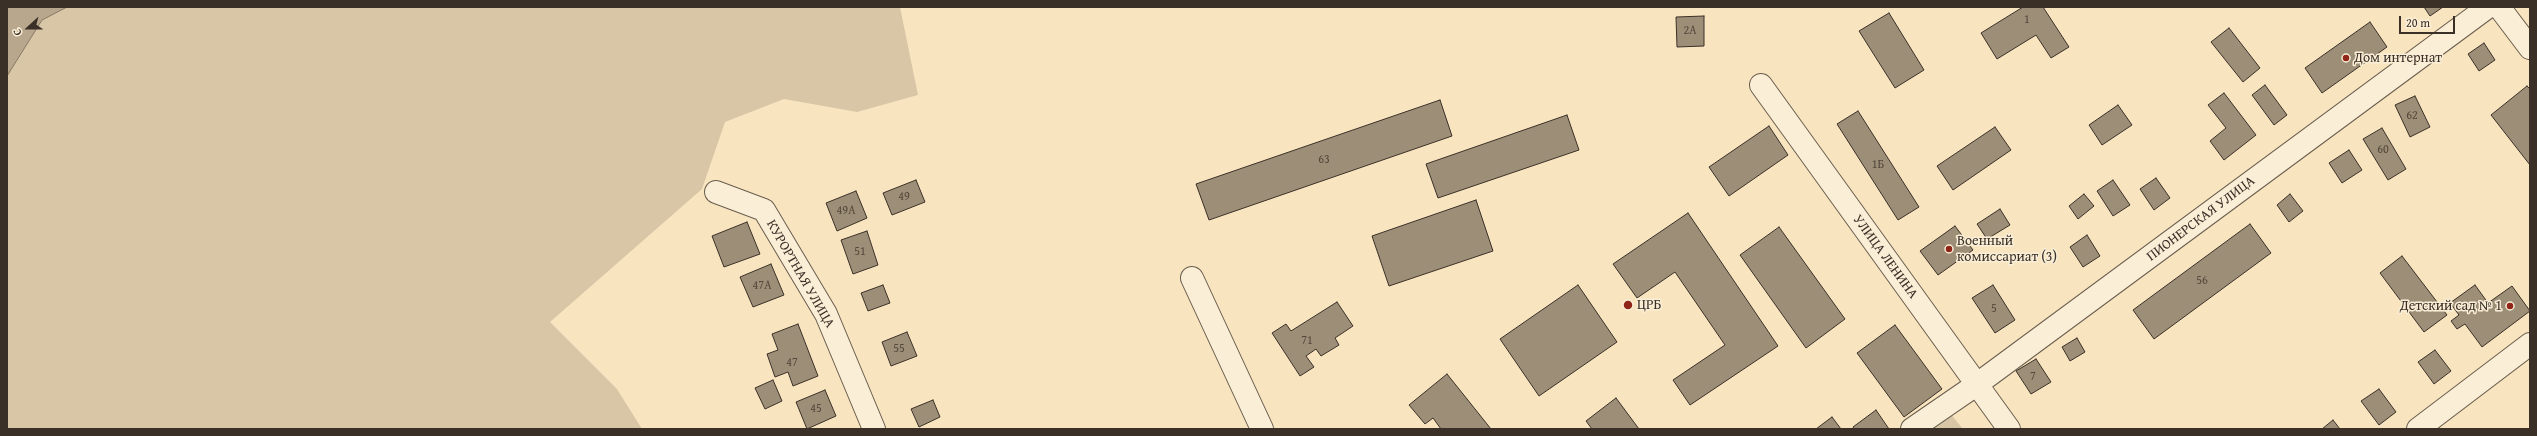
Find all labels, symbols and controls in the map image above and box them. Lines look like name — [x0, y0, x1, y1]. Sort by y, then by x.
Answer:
north arrow — [8, 8, 48, 48]
scale bar — [2401, 8, 2457, 34]
house number: 1 — [2024, 13, 2030, 27]
text: 20 m — [2406, 14, 2430, 31]
house number: 2А — [1683, 24, 1697, 38]
text: С — [8, 27, 25, 38]
place label: Дом интернат — [2354, 50, 2442, 66]
marker: Дом интернат — [2341, 53, 2351, 63]
house number: 62 — [2406, 109, 2418, 123]
house number: 60 — [2377, 143, 2389, 157]
house number: 63 — [1318, 153, 1330, 167]
house number: 1Б — [1872, 158, 1884, 172]
street label: ПИОНЕРСКАЯ УЛИЦА — [2144, 173, 2258, 265]
house number: 49 — [898, 190, 910, 204]
house number: 49А — [837, 204, 855, 218]
street label: УЛИЦА ЛЕНИНА — [1849, 212, 1921, 302]
street label: КУРОРТНАЯ УЛИЦА — [762, 217, 838, 331]
place label: Военный комиссариат (3) — [1957, 233, 2057, 266]
marker: Военный комиссариат (3) — [1944, 244, 1954, 254]
house number: 51 — [854, 245, 866, 259]
house number: 56 — [2196, 274, 2208, 288]
house number: 47А — [753, 279, 771, 293]
place label: ЦРБ — [1637, 297, 1661, 313]
place label: Детский сад № 1 — [2400, 298, 2502, 314]
marker: ЦРБ — [1622, 299, 1634, 311]
marker: Детский сад № 1 — [2505, 301, 2515, 311]
house number: 5 — [1991, 302, 1997, 316]
house number: 71 — [1301, 334, 1313, 348]
house number: 55 — [893, 342, 905, 356]
house number: 47 — [786, 356, 798, 370]
house number: 7 — [2030, 370, 2036, 384]
house number: 45 — [810, 402, 822, 416]

